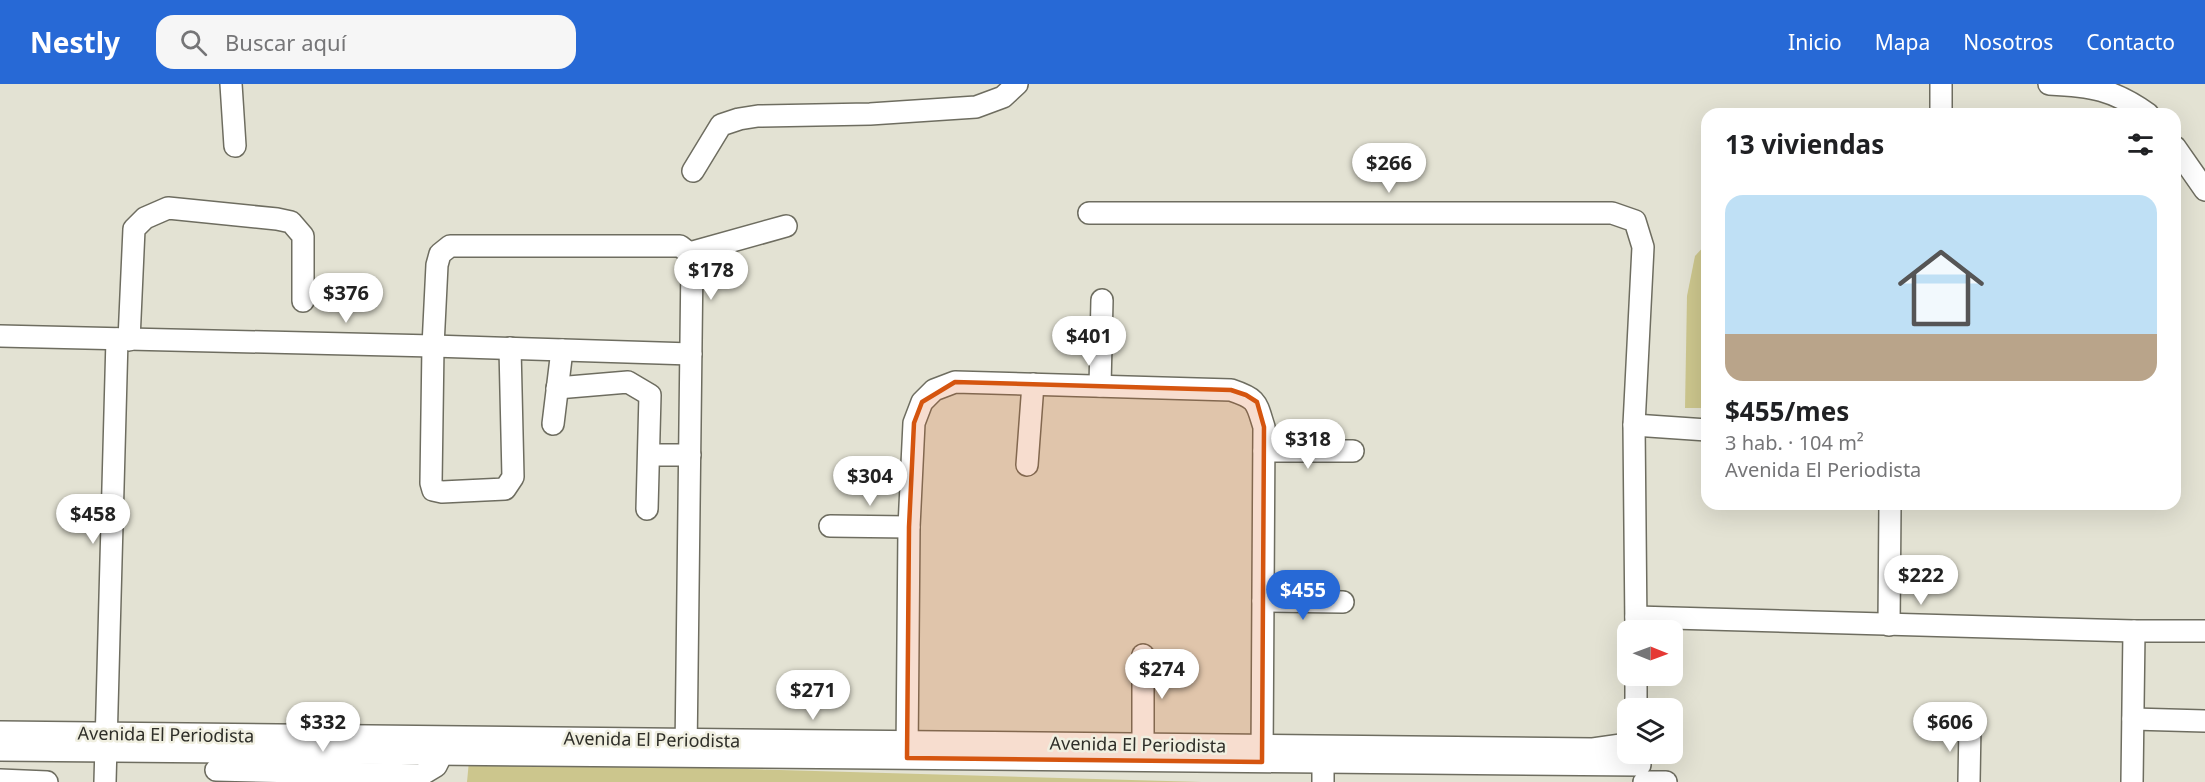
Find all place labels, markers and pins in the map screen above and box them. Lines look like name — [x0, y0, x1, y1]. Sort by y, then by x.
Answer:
pin: $266 — [1353, 143, 1425, 194]
pin: $178 — [675, 250, 747, 301]
pin: $376 — [310, 273, 382, 324]
pin: $401 — [1053, 316, 1125, 367]
pin: $318 — [1272, 419, 1344, 470]
pin: $304 — [834, 456, 906, 507]
pin: $458 — [57, 494, 129, 545]
pin: $222 — [1885, 555, 1957, 606]
pin: $455 — [1267, 570, 1339, 621]
pin: $274 — [1126, 649, 1198, 700]
pin: $271 — [777, 670, 849, 721]
pin: $332 — [287, 702, 359, 753]
pin: $606 — [1914, 702, 1986, 753]

